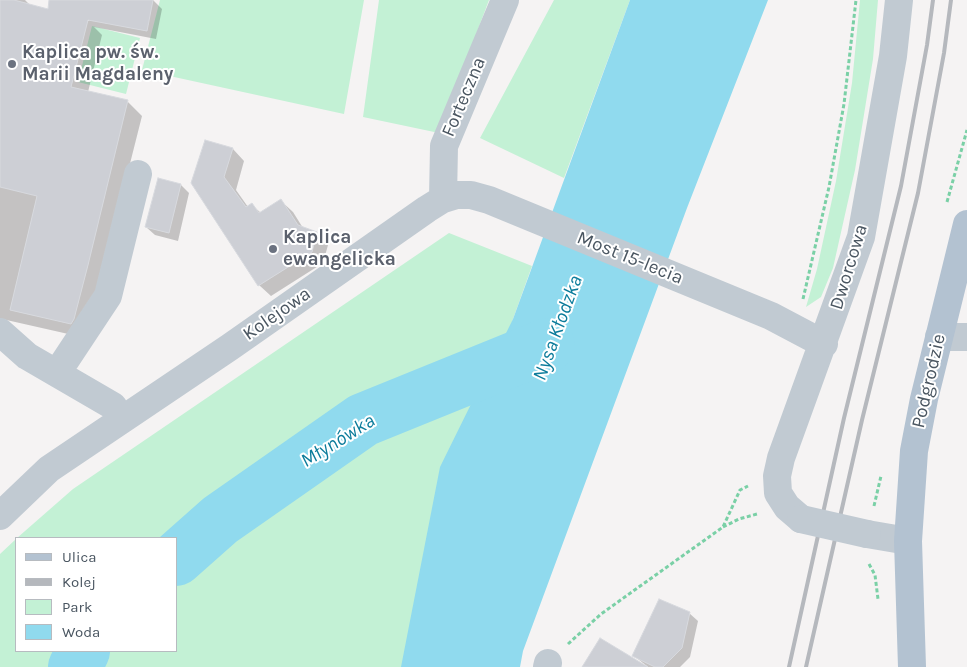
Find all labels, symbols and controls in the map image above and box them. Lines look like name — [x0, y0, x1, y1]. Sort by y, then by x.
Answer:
place label: Kaplica pw. św. Marii Magdaleny — [22, 42, 173, 86]
street label: Forteczna — [437, 54, 491, 140]
marker: Kaplica pw. św. Marii Magdaleny — [6, 58, 18, 70]
street label: Dworcowa — [825, 222, 873, 312]
street label: Most 15-lecia — [573, 226, 687, 290]
place label: Kaplica ewangelicka — [283, 227, 396, 271]
marker: Kaplica ewangelicka — [267, 243, 279, 255]
water label: Nysa Kłodzka — [528, 272, 588, 384]
street label: Kolejowa — [239, 282, 315, 346]
street label: Podgrodzie — [907, 332, 951, 430]
water label: Młynówka — [296, 409, 380, 473]
legend — [15, 537, 178, 652]
text: Ulica — [62, 548, 96, 566]
text: Kolej — [62, 573, 96, 591]
text: Park — [62, 598, 92, 616]
text: Woda — [62, 623, 100, 641]

